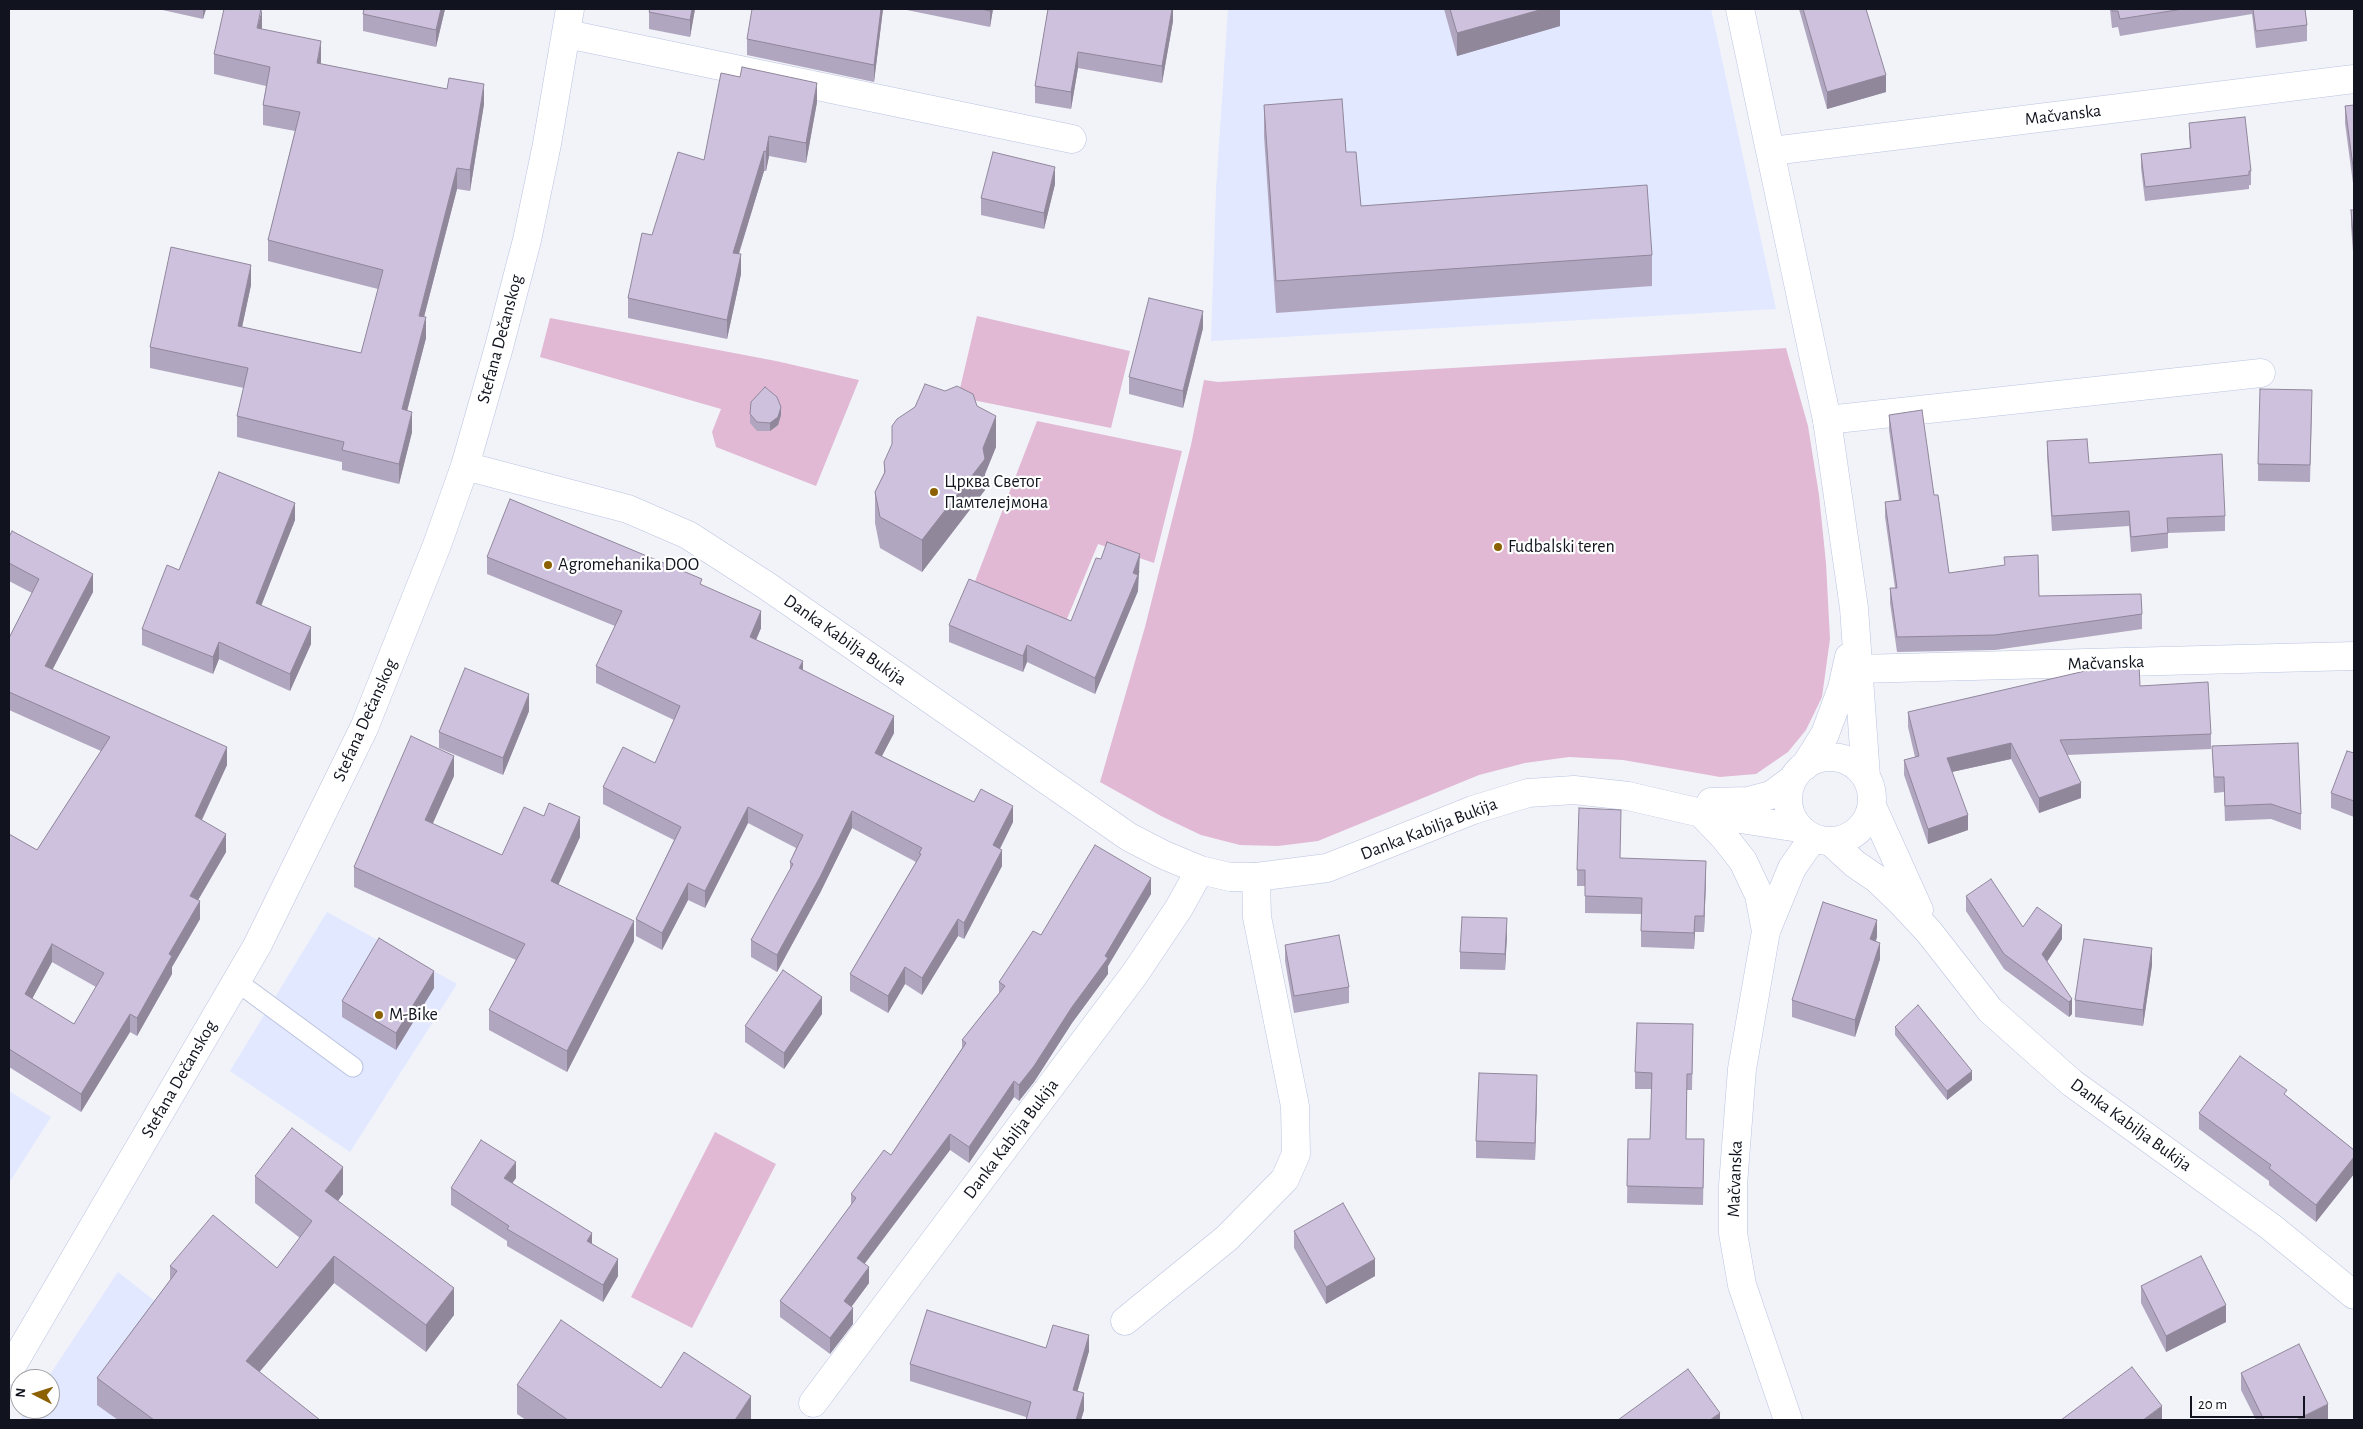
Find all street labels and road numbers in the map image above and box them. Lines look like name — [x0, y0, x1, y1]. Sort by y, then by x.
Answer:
street label: Mačvanska — [2024, 100, 2102, 130]
street label: Stefana Dečanskog — [472, 272, 528, 406]
street label: Danka Kabilja Bukija — [780, 590, 910, 690]
street label: Mačvanska — [2067, 651, 2145, 675]
street label: Stefana Dečanskog — [328, 655, 402, 785]
street label: Danka Kabilja Bukija — [1358, 793, 1500, 865]
street label: Stefana Dečanskog — [137, 1016, 221, 1142]
street label: Danka Kabilja Bukija — [2066, 1074, 2196, 1176]
street label: Danka Kabilja Bukija — [959, 1075, 1063, 1203]
street label: Mačvanska — [1723, 1140, 1747, 1218]

